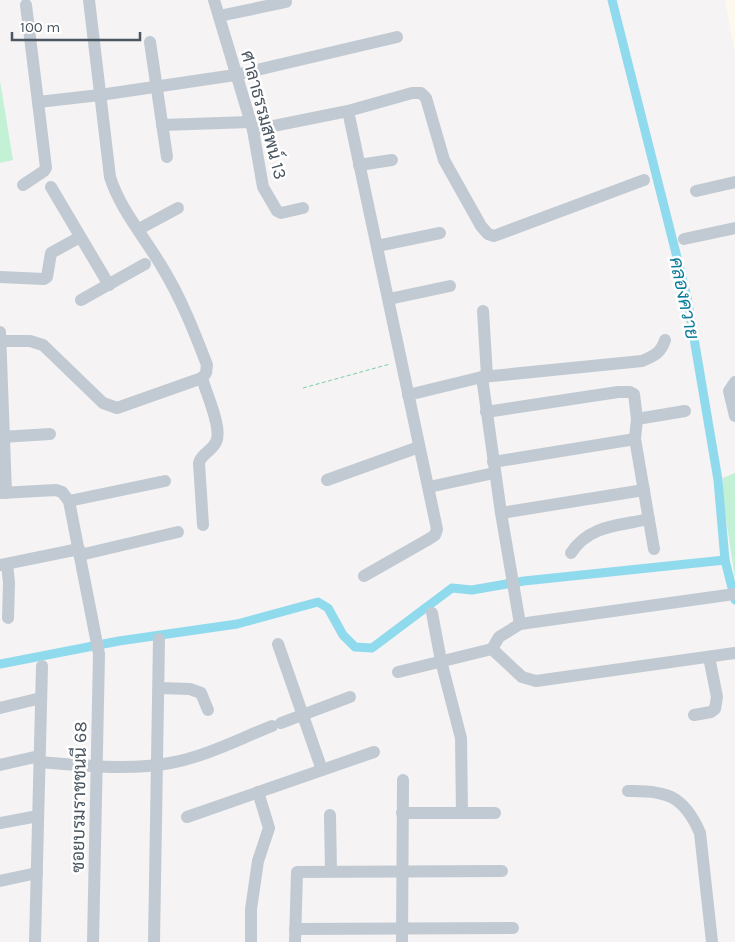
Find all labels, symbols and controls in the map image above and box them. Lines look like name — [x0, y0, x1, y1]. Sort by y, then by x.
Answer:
scale bar — [12, 10, 140, 42]
text: 100 m — [20, 18, 60, 36]
street label: ศาลาธรรมสพน์ 13 — [236, 48, 294, 182]
water label: คลองควาย — [665, 255, 703, 341]
street label: ซอยบรมราชชนนี 68 — [65, 721, 91, 873]

